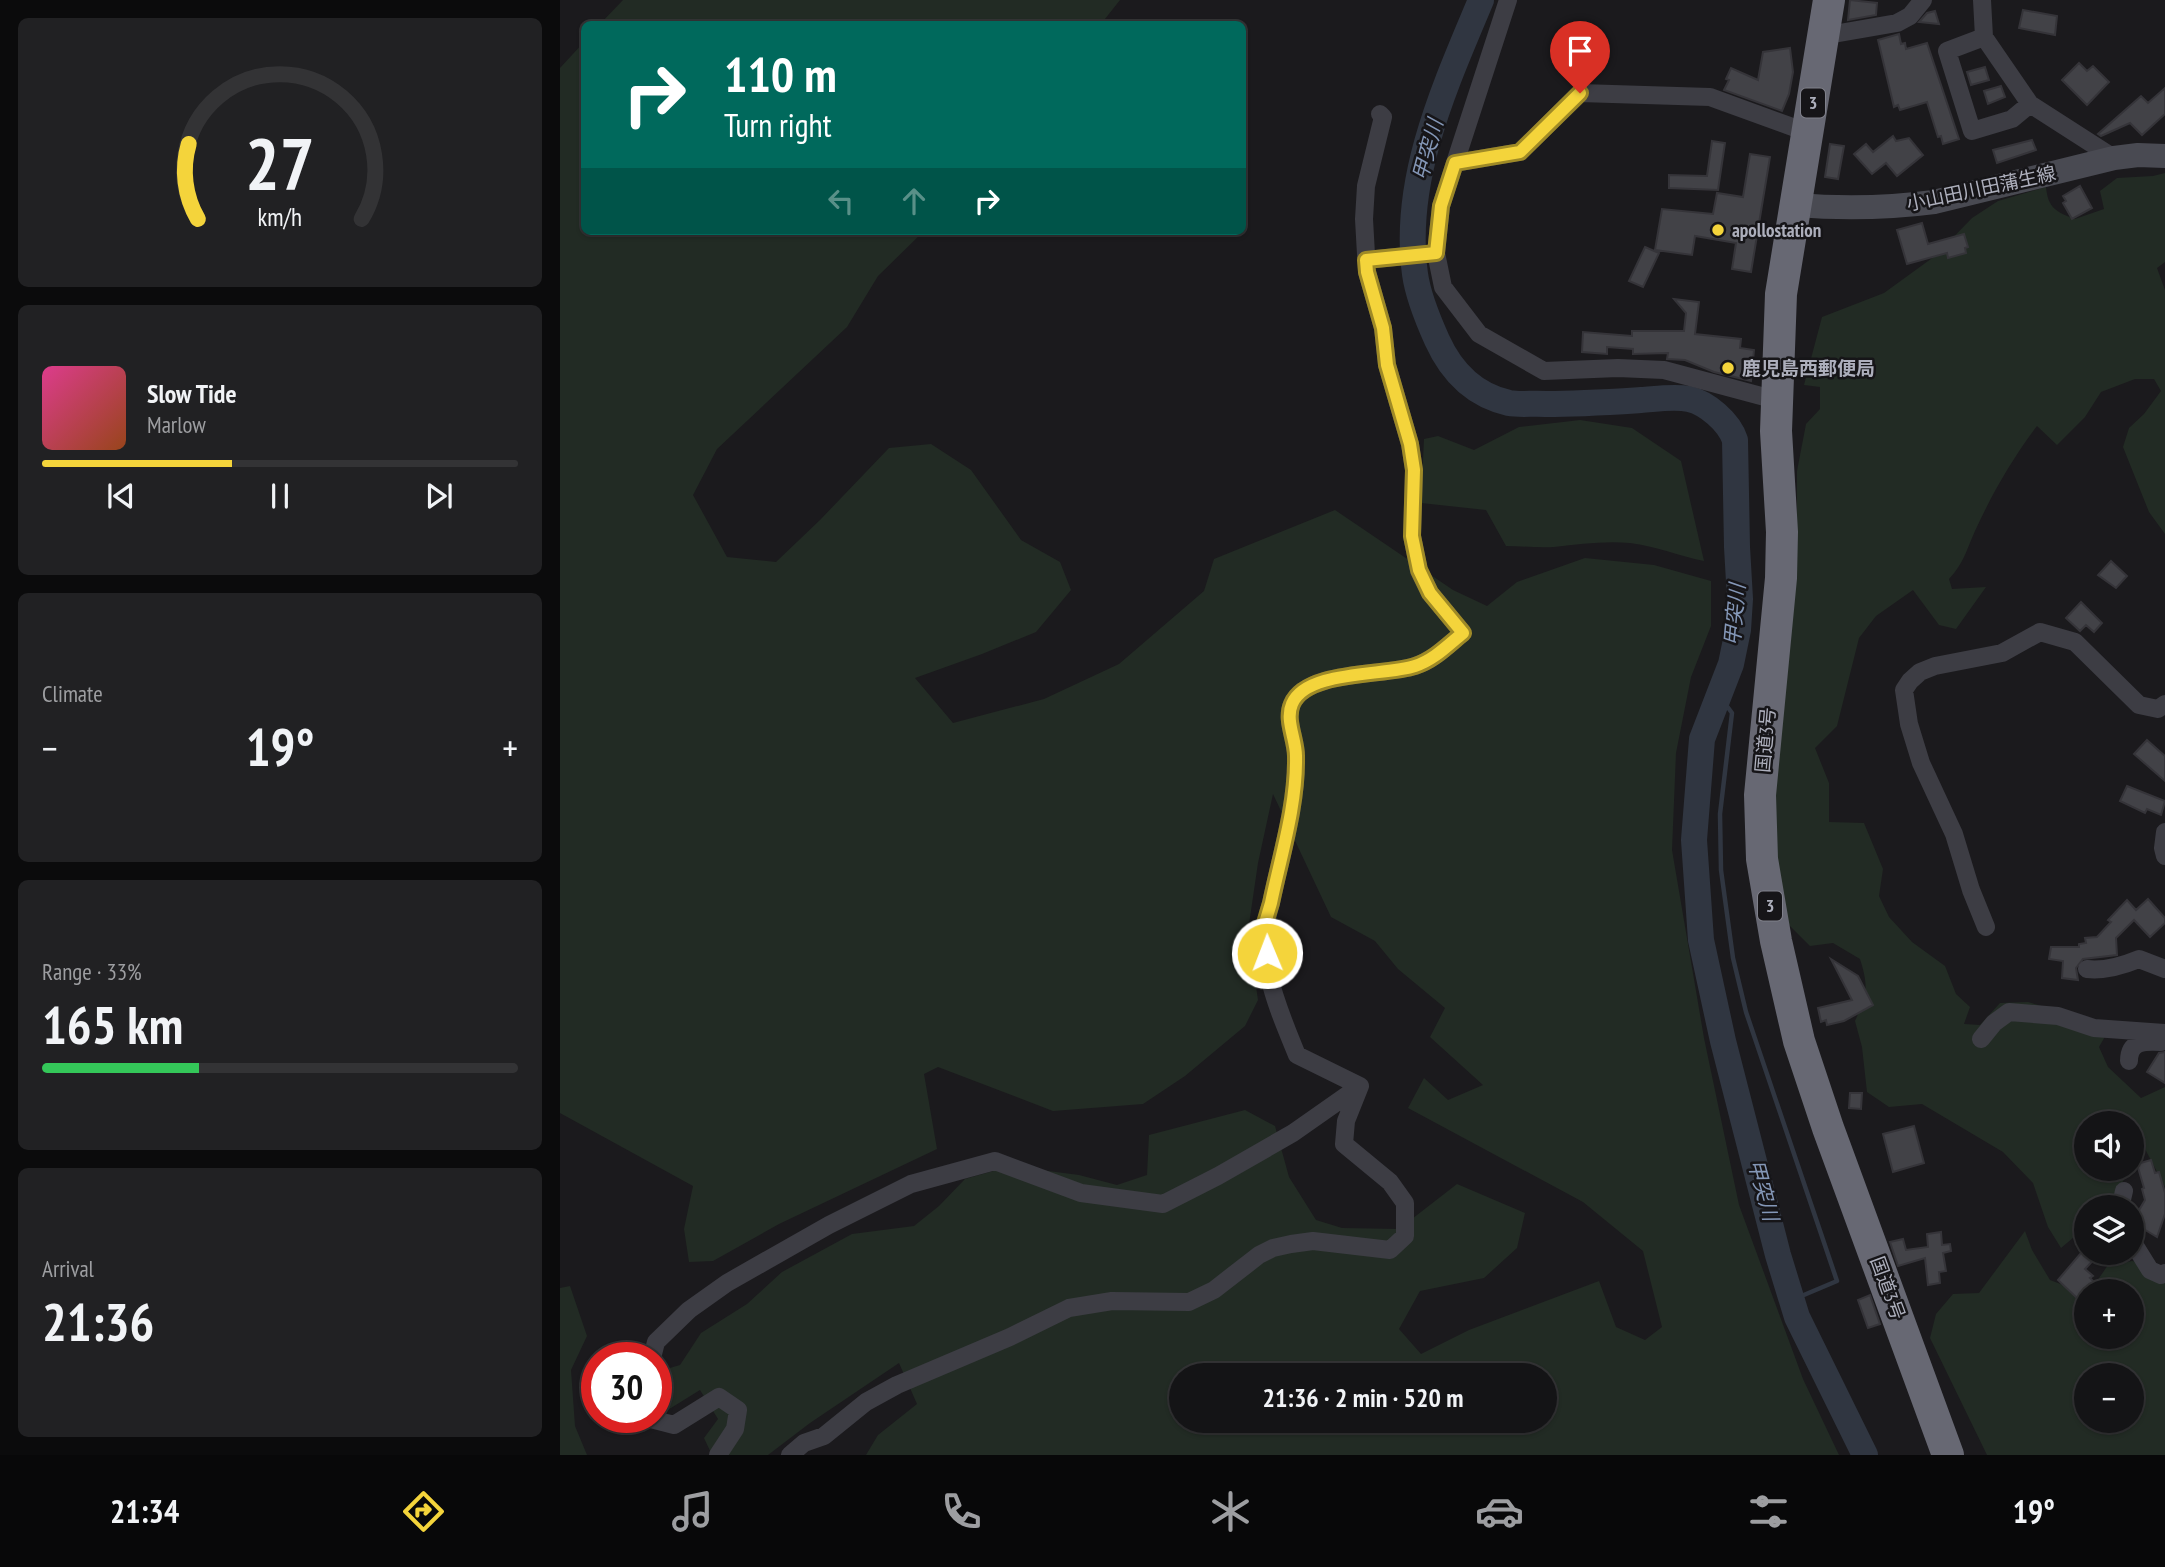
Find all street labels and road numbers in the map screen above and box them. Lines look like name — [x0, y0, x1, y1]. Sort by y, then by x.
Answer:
road number: 3 — [1801, 88, 1825, 118]
street label: 小山田川田蒲生線 — [1904, 160, 2058, 216]
street label: 国道3号 — [1750, 706, 1780, 774]
road number: 3 — [1758, 891, 1782, 920]
street label: 国道3号 — [1866, 1253, 1910, 1323]

